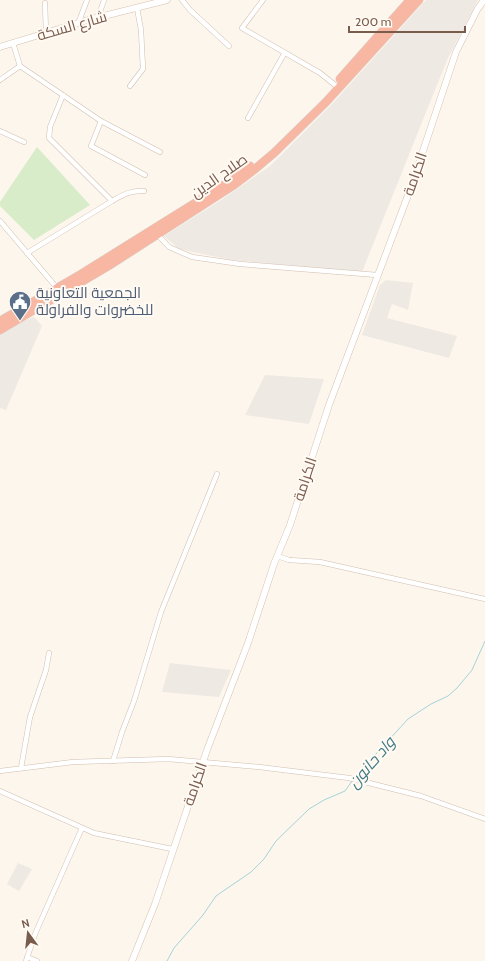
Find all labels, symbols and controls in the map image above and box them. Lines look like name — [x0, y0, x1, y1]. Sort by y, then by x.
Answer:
street label: شارع السكة — [35, 7, 110, 47]
scale bar — [349, 8, 465, 34]
text: 200 m — [355, 14, 391, 29]
street label: صلاح الدين — [187, 150, 252, 204]
street label: الكرامة — [399, 150, 431, 198]
place label: الجمعية التعاونية للخضروات والفراولة — [36, 284, 153, 319]
public building icon: الجمعية التعاونية للخضروات والفراولة — [7, 289, 33, 322]
street label: الكرامة — [290, 455, 320, 503]
water label: واد حانون — [344, 732, 400, 792]
street label: الكرامة — [179, 760, 211, 808]
north arrow — [8, 913, 48, 953]
text: N — [20, 916, 31, 931]

